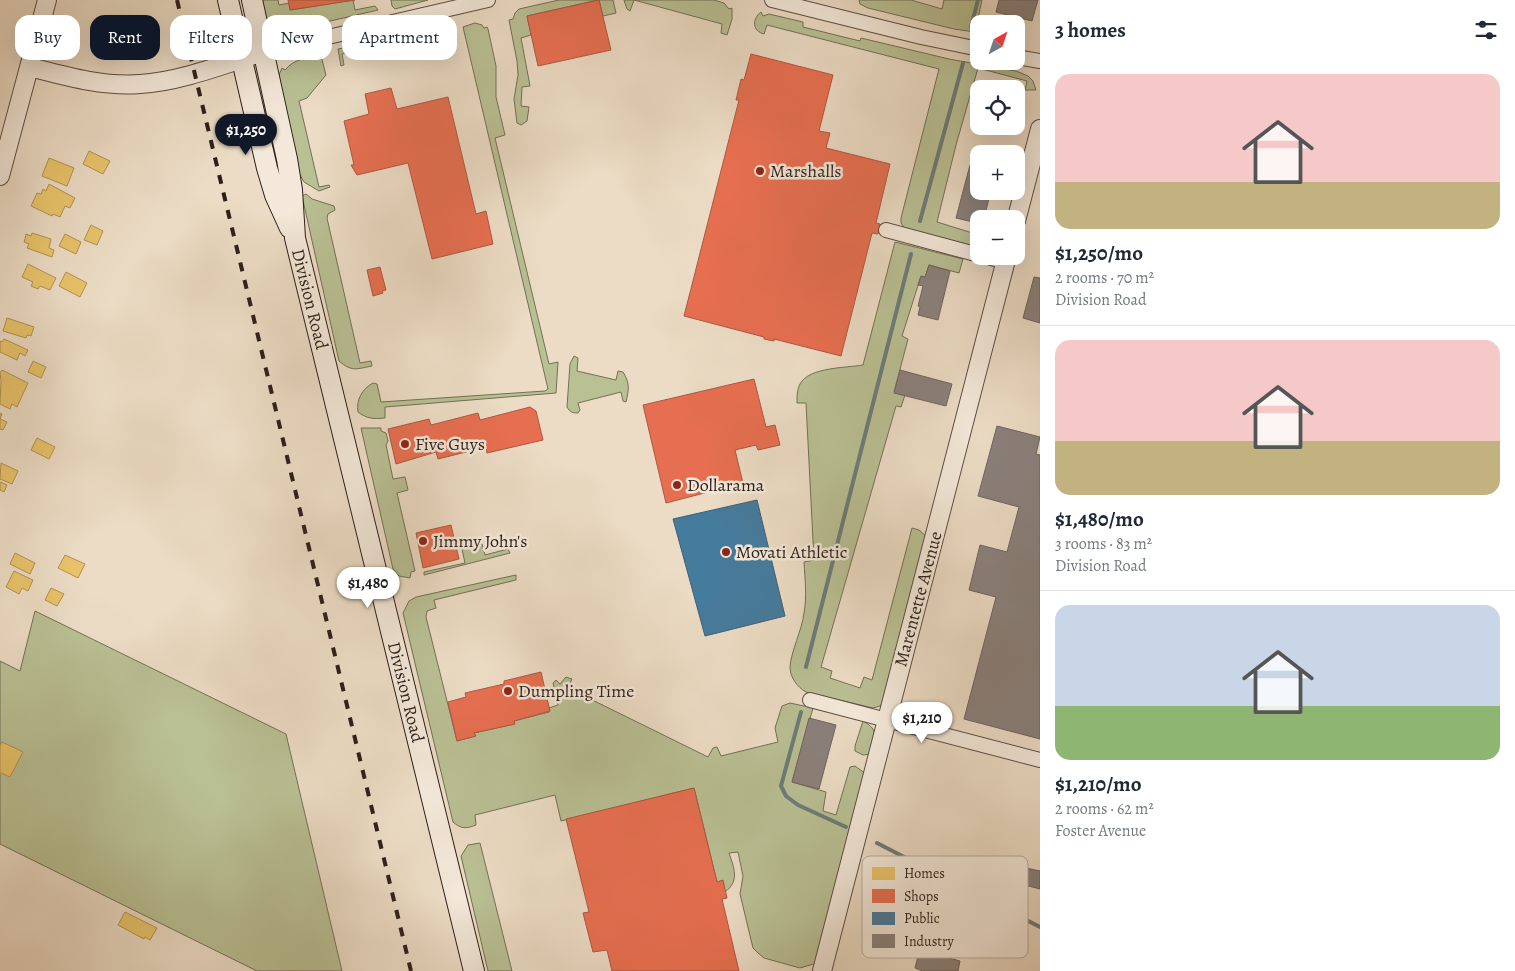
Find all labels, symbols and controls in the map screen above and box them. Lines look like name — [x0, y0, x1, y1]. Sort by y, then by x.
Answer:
chip: Buy — [15, 15, 80, 60]
chip: Rent — [90, 15, 160, 60]
chip: Filters — [170, 15, 252, 60]
chip: New — [262, 15, 332, 60]
chip: Apartment — [342, 15, 457, 60]
north arrow — [970, 15, 1025, 70]
map controls — [970, 15, 1025, 265]
text: 3 homes — [1055, 16, 1126, 44]
icon: filters — [1472, 16, 1500, 44]
button: locate — [970, 80, 1025, 135]
icon: home — [1233, 107, 1323, 197]
pin: $1,250 — [205, 114, 287, 156]
text: $1,250 — [226, 119, 266, 141]
button: + — [970, 145, 1025, 200]
place label: Marshalls — [770, 159, 842, 183]
marker: Marshalls — [754, 165, 766, 177]
button: − — [970, 210, 1025, 265]
text: $1,250/mo — [1055, 239, 1143, 267]
street label: Division Road — [286, 246, 334, 352]
text: 2 rooms · 70 m² — [1055, 267, 1154, 289]
text: Division Road — [1055, 289, 1147, 311]
icon: home — [1233, 372, 1323, 462]
place label: Five Guys — [415, 432, 485, 456]
marker: Five Guys — [399, 438, 411, 450]
place label: Dollarama — [687, 473, 765, 497]
marker: Dollarama — [671, 479, 683, 491]
text: $1,480/mo — [1055, 505, 1144, 533]
place label: Jimmy John's — [433, 529, 527, 553]
street label: Marentette Avenue — [888, 529, 948, 669]
text: 3 rooms · 83 m² — [1055, 533, 1152, 555]
marker: Jimmy John's — [417, 535, 429, 547]
place label: Movati Athletic — [736, 540, 847, 564]
marker: Movati Athletic — [720, 546, 732, 558]
text: Division Road — [1055, 555, 1147, 577]
pin: $1,480 — [327, 566, 409, 609]
text: $1,480 — [348, 572, 388, 594]
icon: home — [1233, 637, 1323, 727]
street label: Division Road — [382, 639, 430, 745]
place label: Dumpling Time — [518, 679, 634, 703]
marker: Dumpling Time — [502, 685, 514, 697]
pin: $1,210 — [881, 702, 963, 744]
text: $1,210 — [903, 707, 942, 729]
text: $1,210/mo — [1055, 770, 1142, 798]
text: 2 rooms · 62 m² — [1055, 798, 1154, 820]
text: Foster Avenue — [1055, 820, 1146, 842]
legend — [862, 856, 1028, 958]
text: Homes — [904, 864, 945, 883]
text: Shops — [904, 887, 939, 906]
text: Public — [904, 909, 940, 928]
text: Industry — [904, 932, 954, 951]

